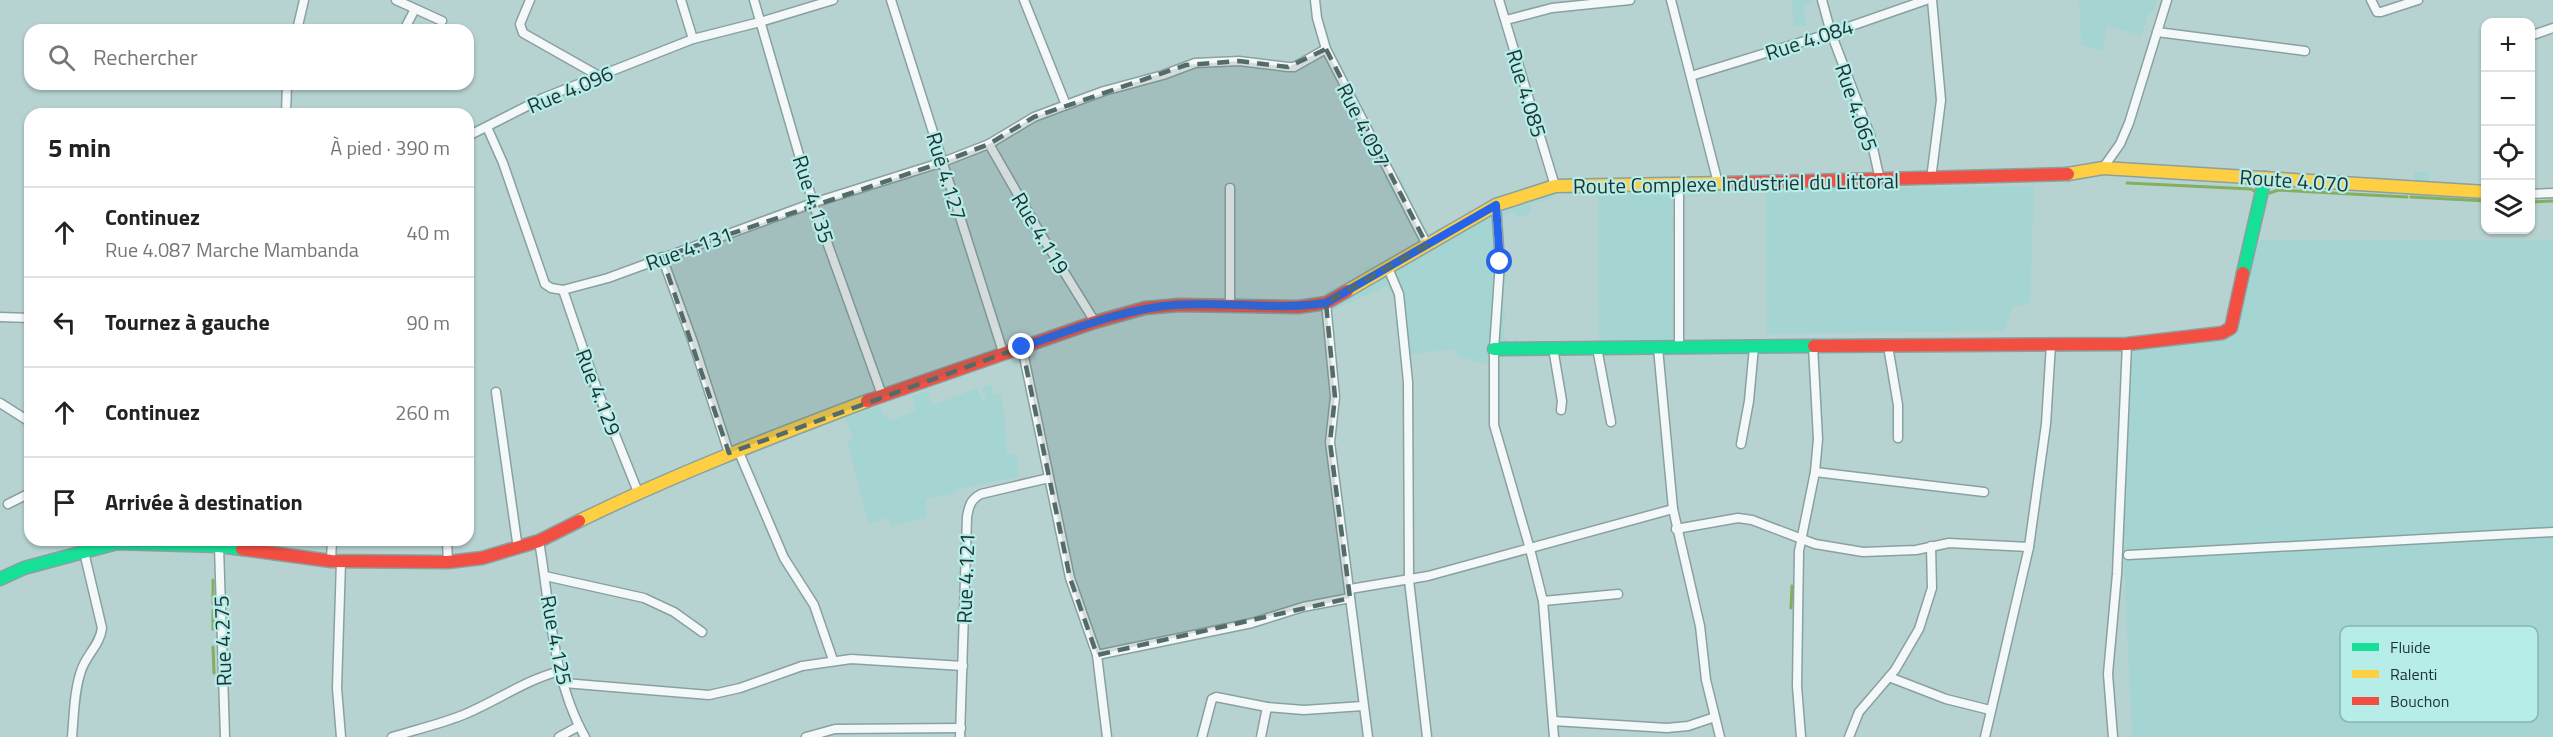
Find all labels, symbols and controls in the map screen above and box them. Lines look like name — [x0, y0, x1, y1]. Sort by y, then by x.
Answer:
street label: Rue 4.084 — [1761, 10, 1857, 68]
map controls — [2481, 18, 2535, 234]
button: + — [2481, 18, 2535, 72]
search box — [24, 24, 474, 90]
text: Rechercher — [93, 40, 198, 74]
icon: search — [45, 41, 78, 74]
street label: Rue 4.085 — [1498, 45, 1556, 141]
street label: Rue 4.096 — [522, 57, 618, 121]
street label: Rue 4.065 — [1827, 59, 1887, 155]
button: − — [2481, 72, 2535, 126]
street label: Rue 4.097 — [1329, 77, 1399, 173]
button: locate — [2481, 126, 2535, 180]
text: 5 min — [48, 128, 111, 167]
street label: Rue 4.127 — [918, 128, 976, 224]
text: À pied · 390 m — [330, 132, 450, 163]
street label: Rue 4.135 — [785, 151, 843, 247]
street label: Route 4.070 — [2238, 160, 2350, 200]
street label: Route Complexe Industriel du Littoral — [1573, 164, 1899, 202]
button: layers — [2481, 180, 2535, 234]
street label: Rue 4.119 — [1004, 186, 1078, 280]
text: Continuez — [105, 200, 200, 234]
icon: ahead — [48, 216, 81, 249]
text: 40 m — [406, 217, 450, 248]
street label: Rue 4.131 — [641, 217, 737, 279]
text: Rue 4.087 Marche Mambanda — [105, 234, 359, 265]
route start — [1486, 248, 1512, 274]
text: Tournez à gauche — [105, 305, 270, 339]
icon: left — [48, 306, 81, 339]
text: 90 m — [406, 307, 450, 338]
route end — [1008, 333, 1034, 359]
street label: Rue 4.129 — [568, 344, 630, 440]
text: Continuez — [105, 395, 200, 429]
icon: ahead — [48, 396, 81, 429]
text: 260 m — [395, 397, 450, 428]
text: Arrivée à destination — [105, 485, 303, 519]
icon: arrive — [48, 486, 81, 519]
street label: Rue 4.121 — [947, 532, 983, 624]
street label: Rue 4.125 — [533, 592, 581, 688]
street label: Rue 4.275 — [204, 595, 240, 687]
legend — [2340, 626, 2538, 722]
text: Fluide — [2390, 635, 2431, 659]
text: Ralenti — [2390, 662, 2437, 686]
text: Bouchon — [2390, 689, 2449, 713]

